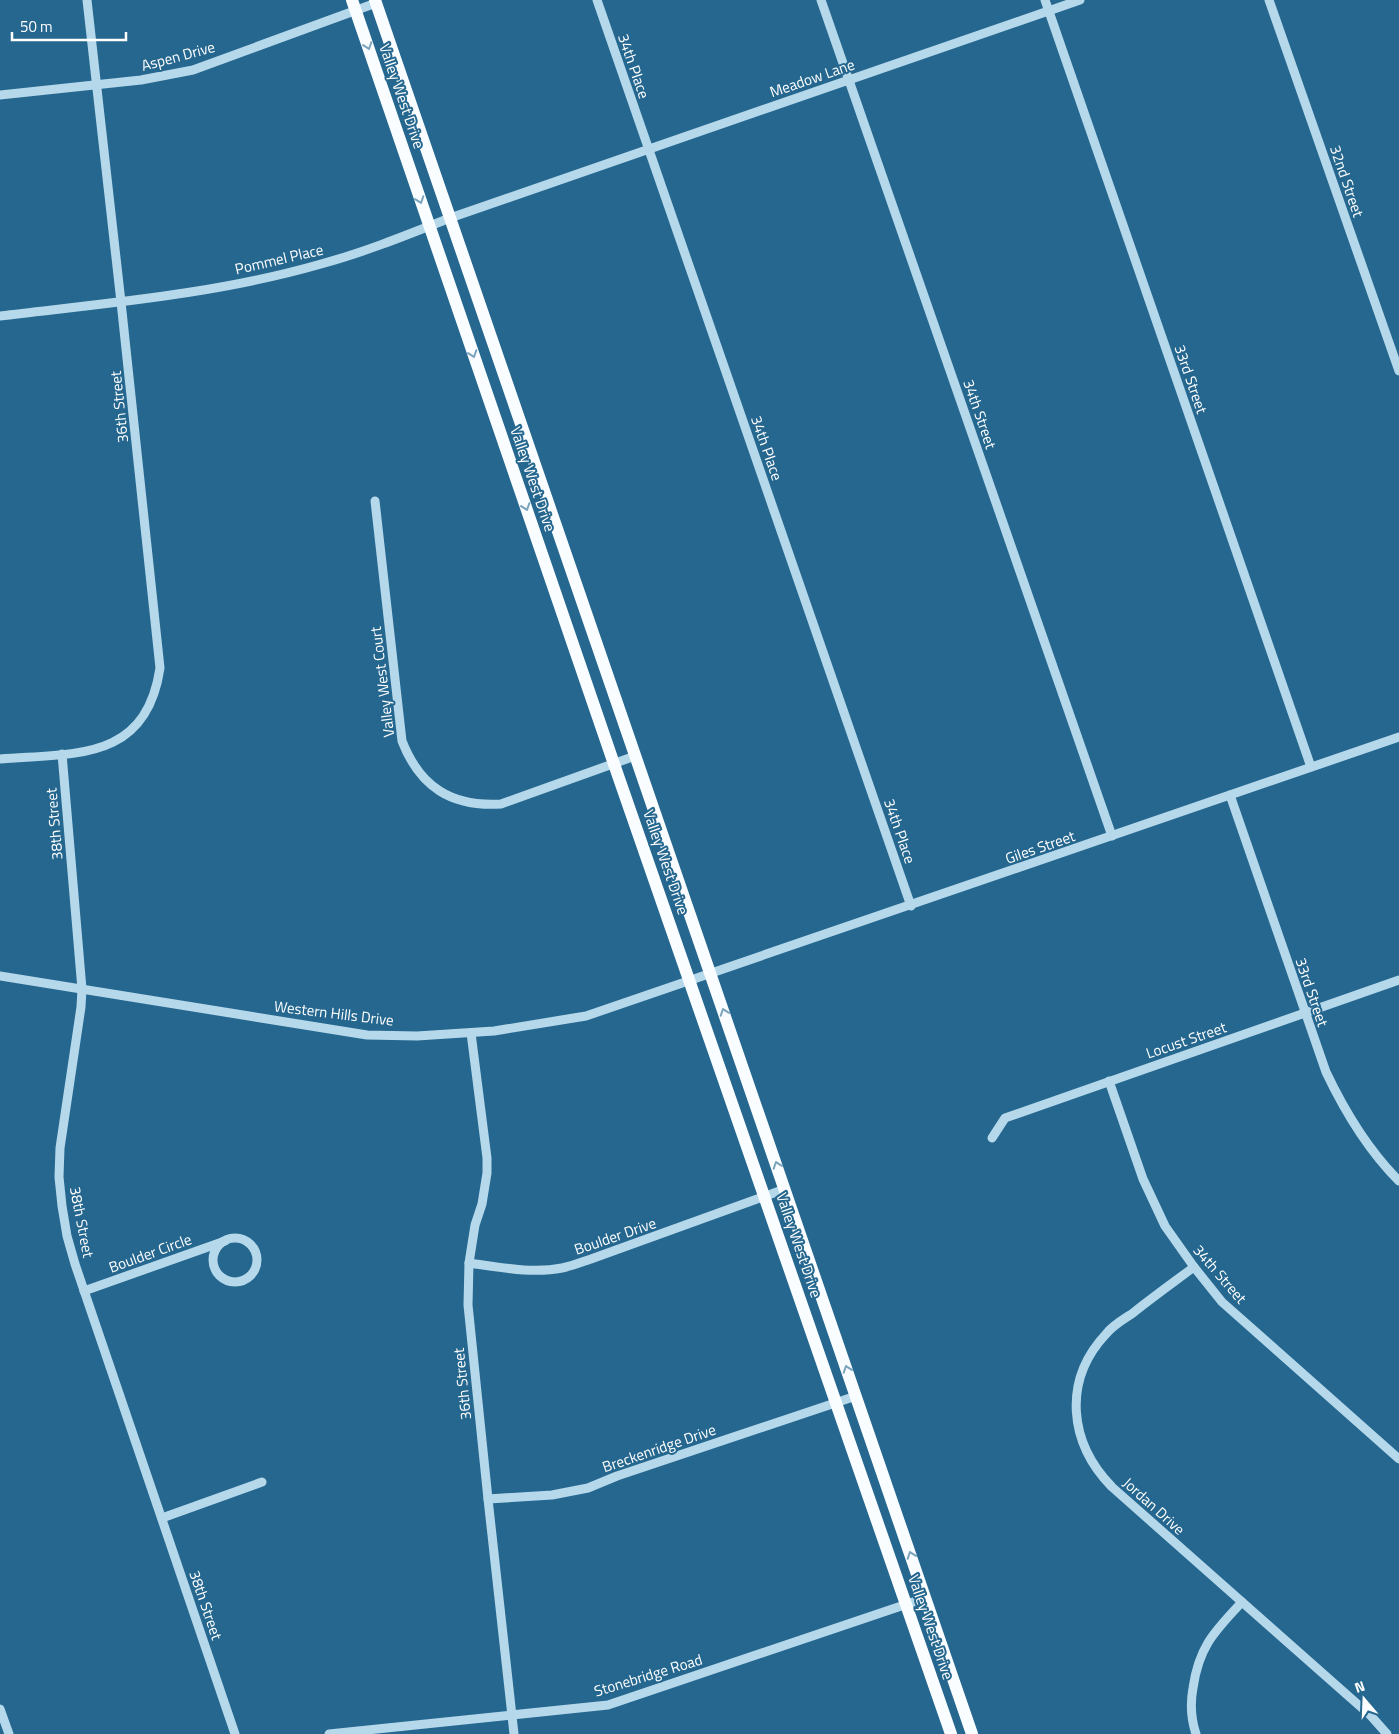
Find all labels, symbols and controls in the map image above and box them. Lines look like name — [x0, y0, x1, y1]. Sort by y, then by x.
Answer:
scale bar — [12, 10, 126, 42]
text: 50 m — [20, 15, 53, 38]
street label: 34th Place — [612, 30, 656, 102]
street label: Aspen Drive — [139, 35, 217, 77]
street label: Valley West Drive — [373, 40, 431, 152]
one-way arrow — [362, 41, 372, 50]
street label: Meadow Lane — [766, 53, 858, 103]
street label: 32nd Street — [1324, 142, 1370, 221]
one-way arrow — [415, 195, 425, 204]
street label: Pommel Place — [233, 238, 325, 280]
street label: 33rd Street — [1168, 341, 1214, 417]
one-way arrow — [467, 349, 477, 357]
street label: 36th Street — [104, 369, 134, 444]
street label: 34th Street — [957, 376, 1003, 453]
street label: 34th Place — [745, 412, 789, 484]
street label: Valley West Drive — [504, 423, 562, 535]
one-way arrow — [520, 503, 530, 511]
street label: Valley West Court — [364, 625, 400, 739]
street label: 38th Street — [39, 786, 69, 861]
street label: 34th Place — [878, 795, 922, 867]
street label: Valley West Drive — [637, 806, 695, 918]
street label: Giles Street — [1002, 824, 1079, 870]
street label: 33rd Street — [1289, 954, 1335, 1030]
street label: Western Hills Drive — [273, 994, 395, 1032]
one-way arrow — [720, 1008, 730, 1016]
street label: Locust Street — [1143, 1015, 1230, 1065]
one-way arrow — [773, 1162, 783, 1170]
street label: 38th Street — [64, 1184, 100, 1260]
street label: Valley West Drive — [770, 1189, 828, 1301]
street label: Boulder Drive — [571, 1211, 659, 1261]
street label: Boulder Circle — [105, 1227, 195, 1279]
street label: 34th Street — [1188, 1239, 1253, 1309]
street label: 36th Street — [447, 1346, 477, 1421]
one-way arrow — [843, 1365, 853, 1373]
street label: Breckenridge Drive — [599, 1418, 719, 1478]
street label: Jordan Drive — [1118, 1472, 1190, 1540]
one-way arrow — [907, 1552, 917, 1560]
street label: 38th Street — [183, 1567, 229, 1644]
street label: Valley West Drive — [902, 1571, 960, 1683]
street label: Stonebridge Road — [591, 1648, 705, 1702]
north arrow — [1339, 1674, 1389, 1724]
text: N — [1352, 1675, 1368, 1698]

